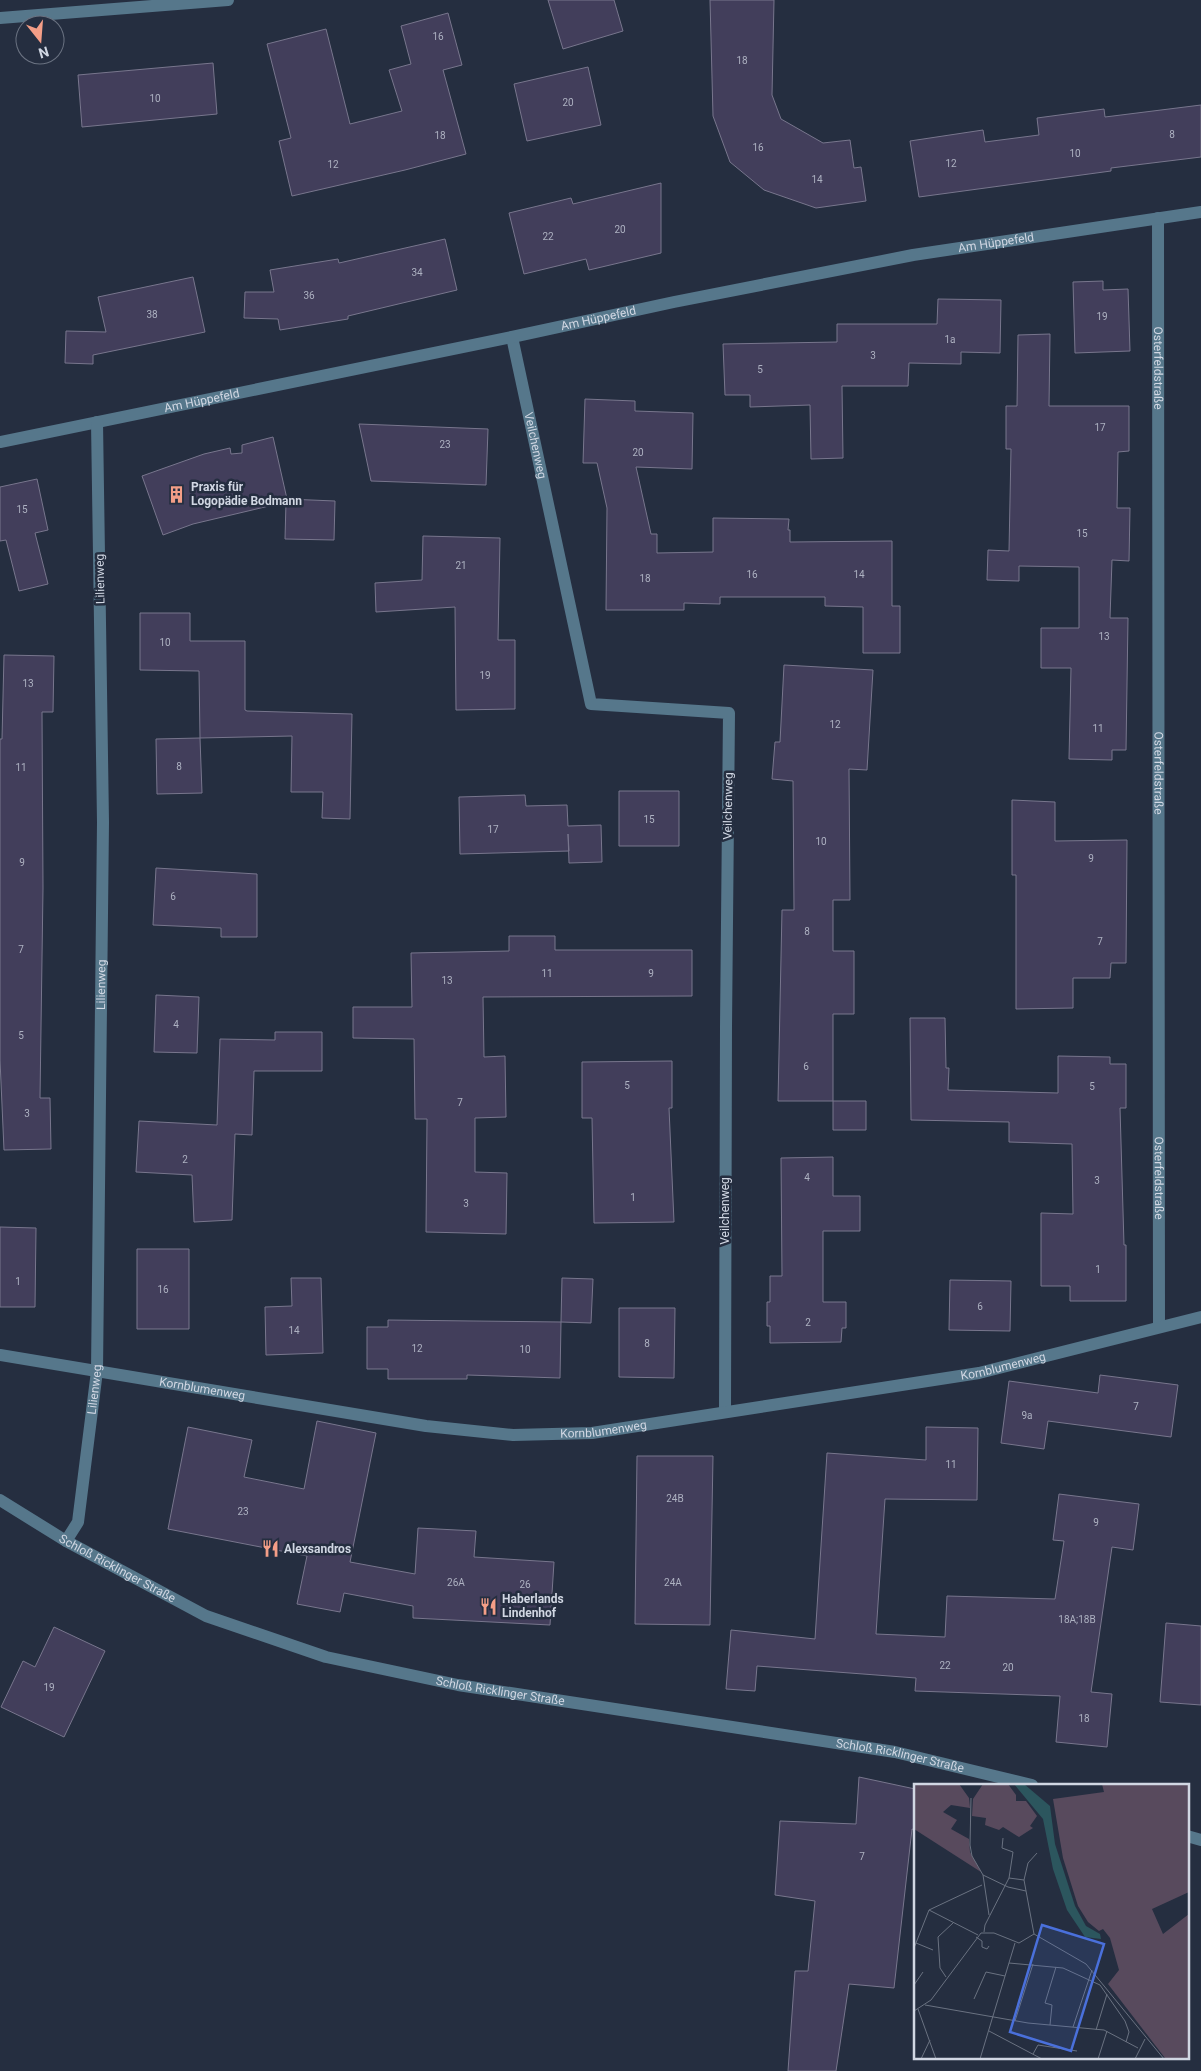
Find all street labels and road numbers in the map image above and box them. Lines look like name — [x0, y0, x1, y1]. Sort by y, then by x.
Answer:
street label: Am Hüppefeld — [957, 230, 1035, 255]
street label: Am Hüppefeld — [559, 303, 637, 333]
street label: Osterfeldstraße — [1151, 326, 1165, 410]
street label: Am Hüppefeld — [163, 386, 241, 415]
street label: Veilchenweg — [521, 411, 549, 480]
street label: Lilienweg — [93, 554, 107, 604]
street label: Osterfeldstraße — [1151, 731, 1166, 815]
street label: Veilchenweg — [720, 772, 736, 840]
street label: Lilienweg — [94, 959, 108, 1010]
street label: Osterfeldstraße — [1152, 1136, 1166, 1220]
street label: Veilchenweg — [718, 1177, 732, 1245]
street label: Kornblumenweg — [960, 1349, 1047, 1383]
street label: Lilienweg — [85, 1364, 104, 1415]
street label: Kornblumenweg — [158, 1375, 246, 1403]
street label: Kornblumenweg — [560, 1418, 648, 1441]
street label: Schloß Ricklinger Straße — [57, 1531, 178, 1605]
street label: Schloß Ricklinger Straße — [435, 1674, 566, 1708]
street label: Schloß Ricklinger Straße — [835, 1736, 965, 1775]

